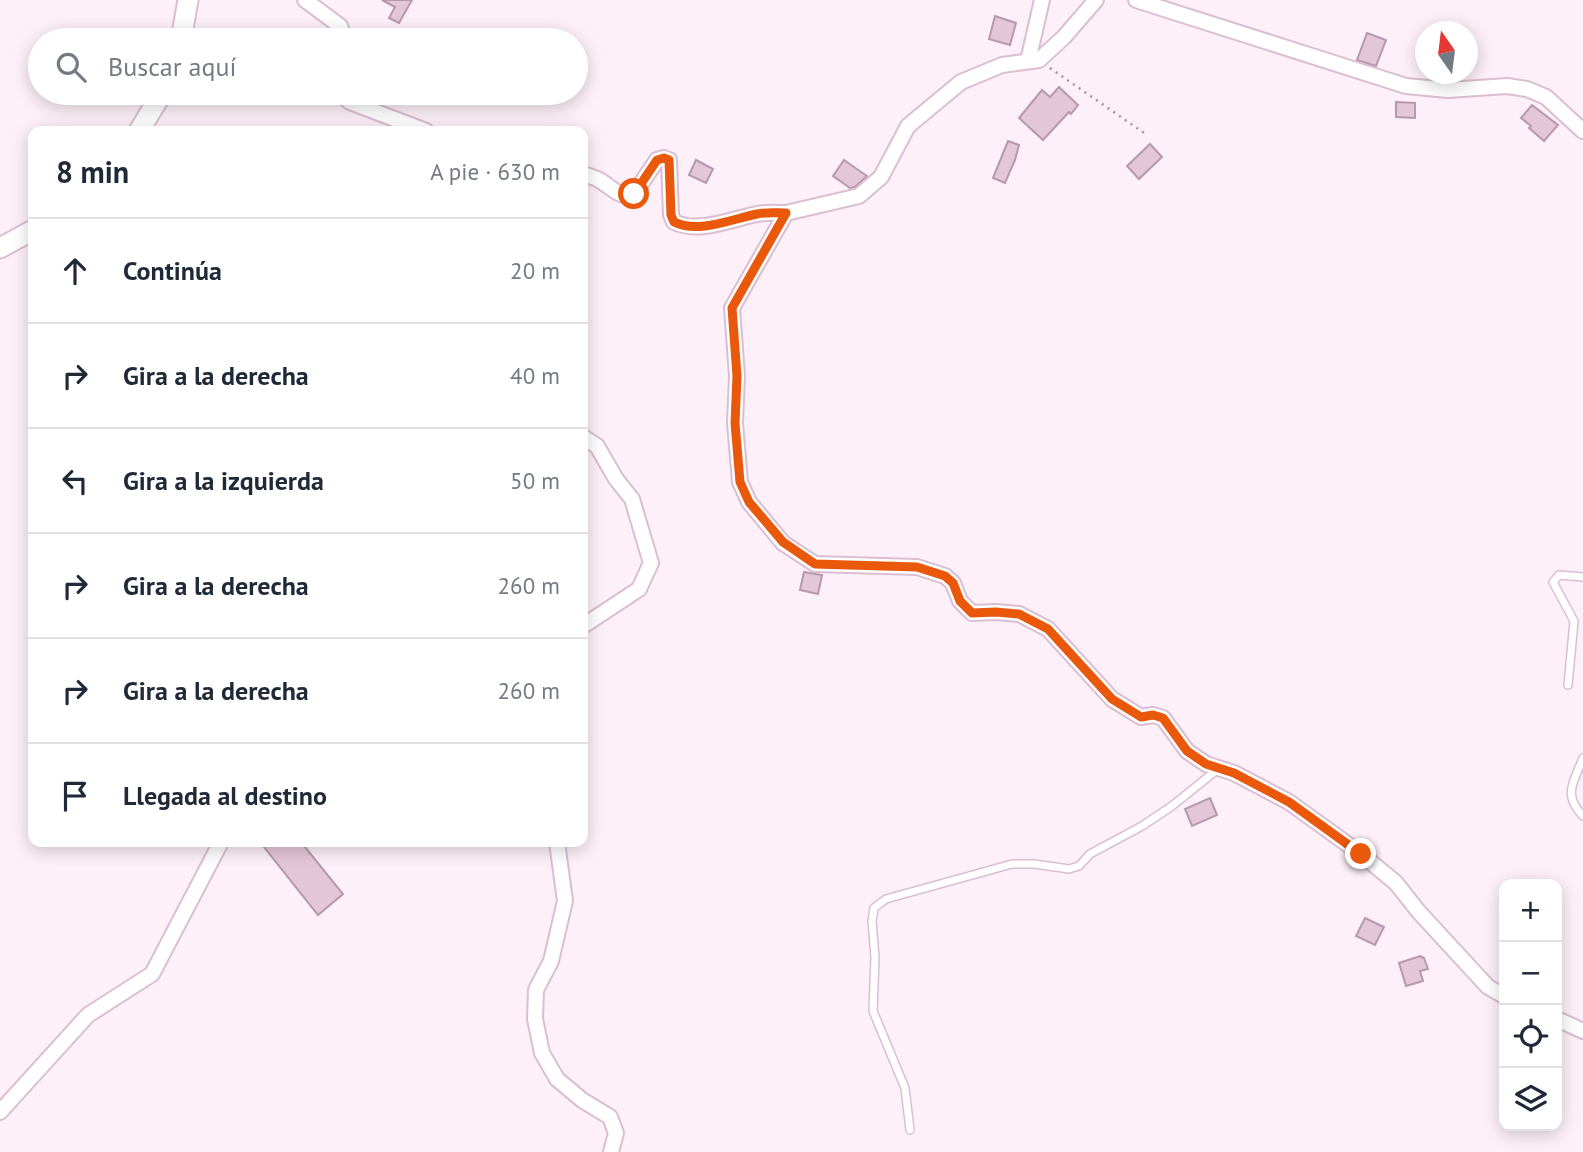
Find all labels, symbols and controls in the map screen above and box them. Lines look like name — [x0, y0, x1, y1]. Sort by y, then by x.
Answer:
north arrow — [1415, 21, 1478, 84]
search box — [28, 28, 588, 105]
icon: search — [52, 48, 90, 86]
text: Buscar aquí — [108, 50, 236, 83]
text: 8 min — [56, 152, 129, 191]
text: A pie · 630 m — [430, 157, 560, 186]
route start — [618, 178, 649, 209]
icon: ahead — [56, 252, 94, 290]
text: Continúa — [123, 254, 222, 287]
text: 20 m — [510, 256, 560, 285]
icon: right — [56, 357, 94, 395]
text: Gira a la derecha — [123, 359, 309, 392]
text: 40 m — [510, 361, 560, 390]
icon: left — [56, 462, 94, 500]
text: Gira a la izquierda — [123, 464, 324, 497]
text: 50 m — [510, 466, 560, 495]
icon: right — [56, 567, 94, 605]
text: Gira a la derecha — [123, 569, 309, 602]
text: 260 m — [498, 571, 560, 600]
icon: right — [56, 672, 94, 710]
text: Gira a la derecha — [123, 674, 309, 707]
text: 260 m — [498, 676, 560, 705]
icon: arrive — [56, 777, 94, 815]
text: Llegada al destino — [123, 779, 327, 812]
route end — [1345, 838, 1376, 869]
map controls — [1499, 879, 1562, 1131]
button: + — [1499, 879, 1562, 942]
button: − — [1499, 942, 1562, 1005]
button: locate — [1499, 1005, 1562, 1068]
button: layers — [1499, 1068, 1562, 1131]

